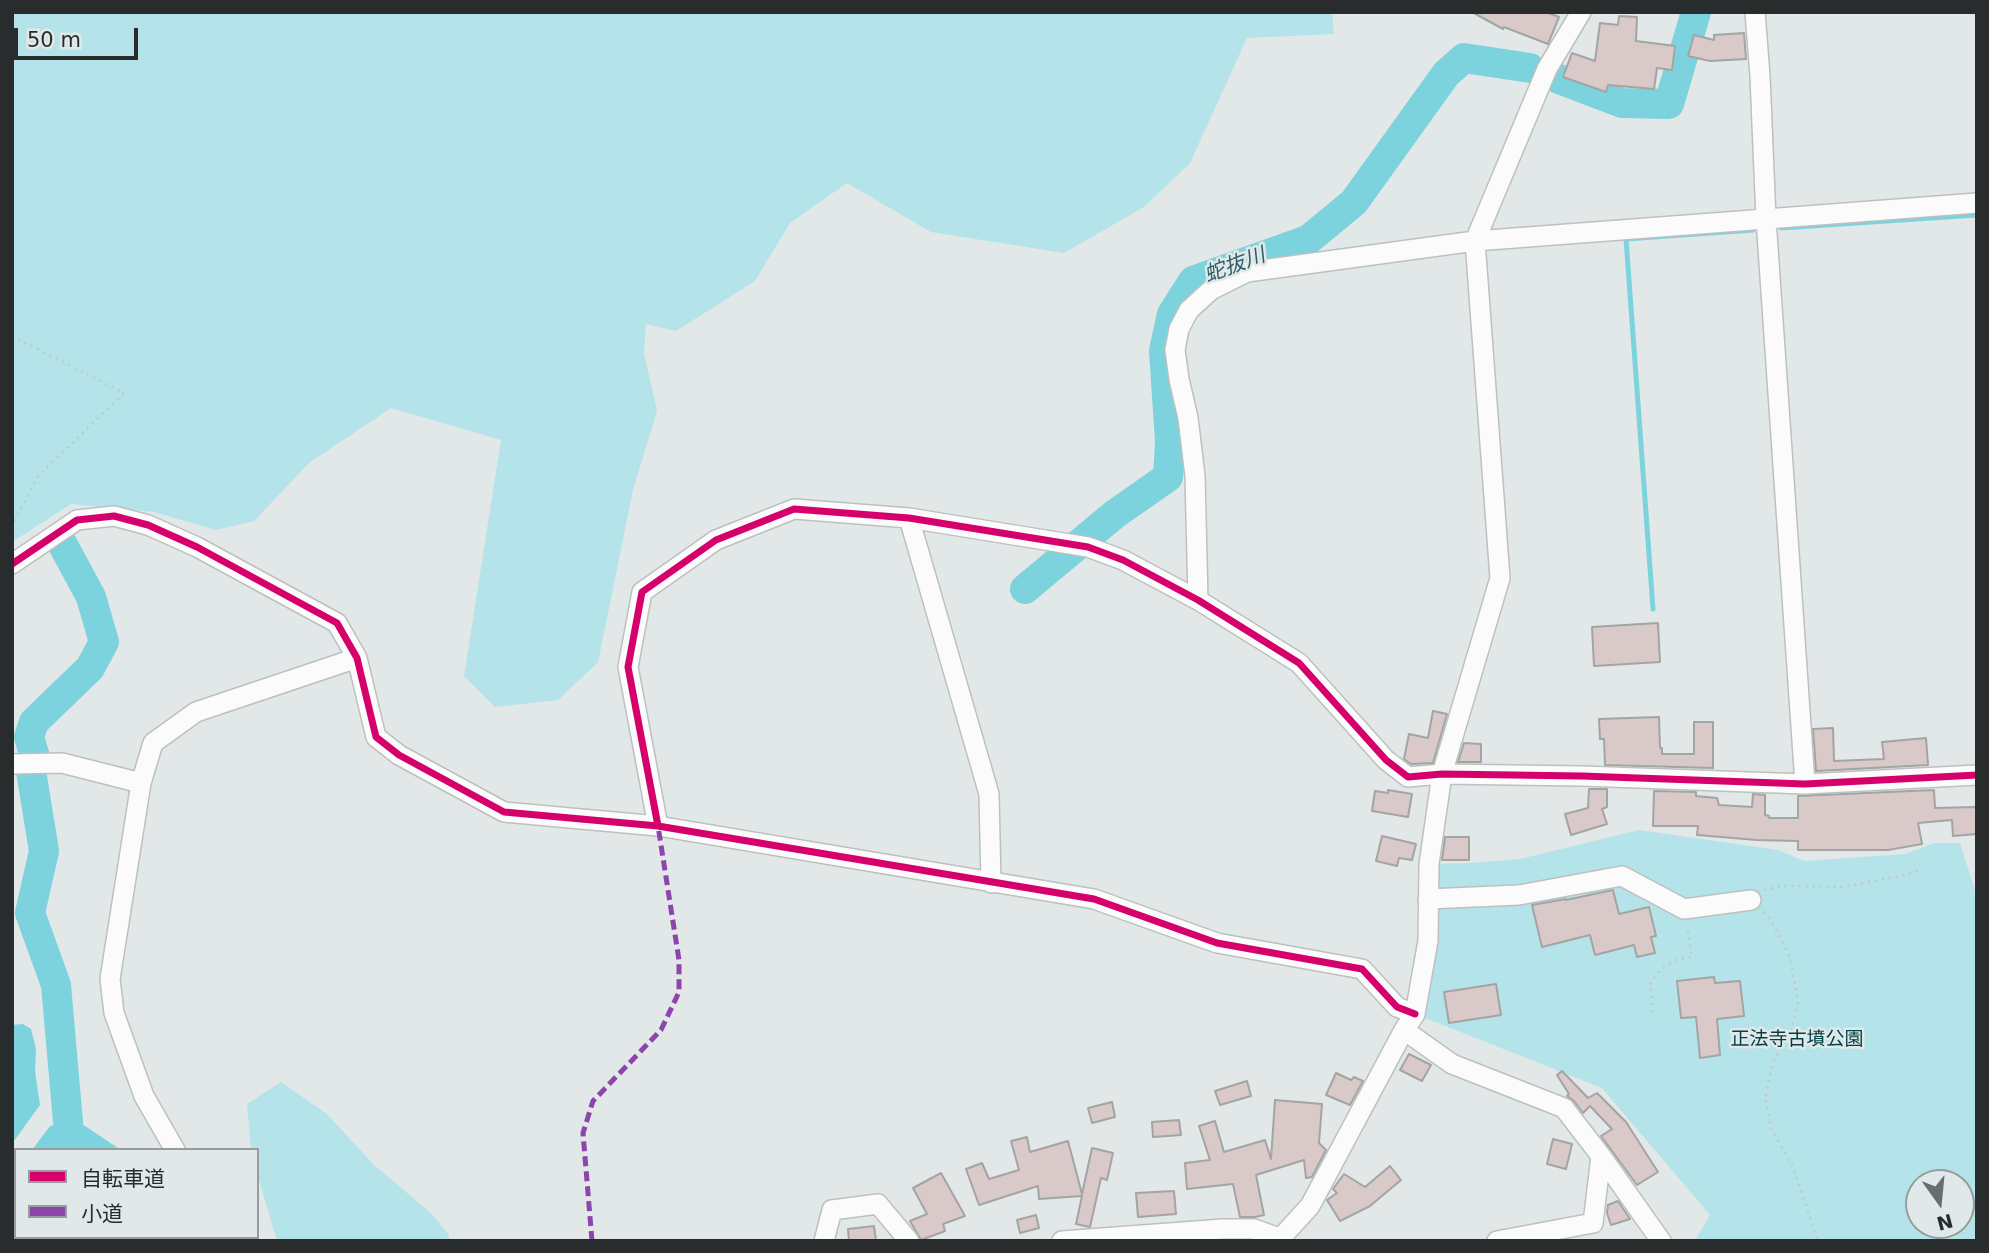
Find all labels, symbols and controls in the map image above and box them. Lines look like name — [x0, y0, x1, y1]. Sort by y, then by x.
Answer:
scale bar — [18, 14, 142, 58]
text: 50 m — [27, 28, 81, 52]
water label: 蛇抜川 — [1201, 243, 1269, 289]
park label: 正法寺古墳公園 — [1731, 1029, 1863, 1051]
legend — [14, 1148, 259, 1239]
text: 自転車道 — [81, 1167, 165, 1191]
north arrow — [1905, 1169, 1975, 1239]
text: 小道 — [81, 1202, 123, 1226]
text: N — [1934, 1210, 1955, 1235]

